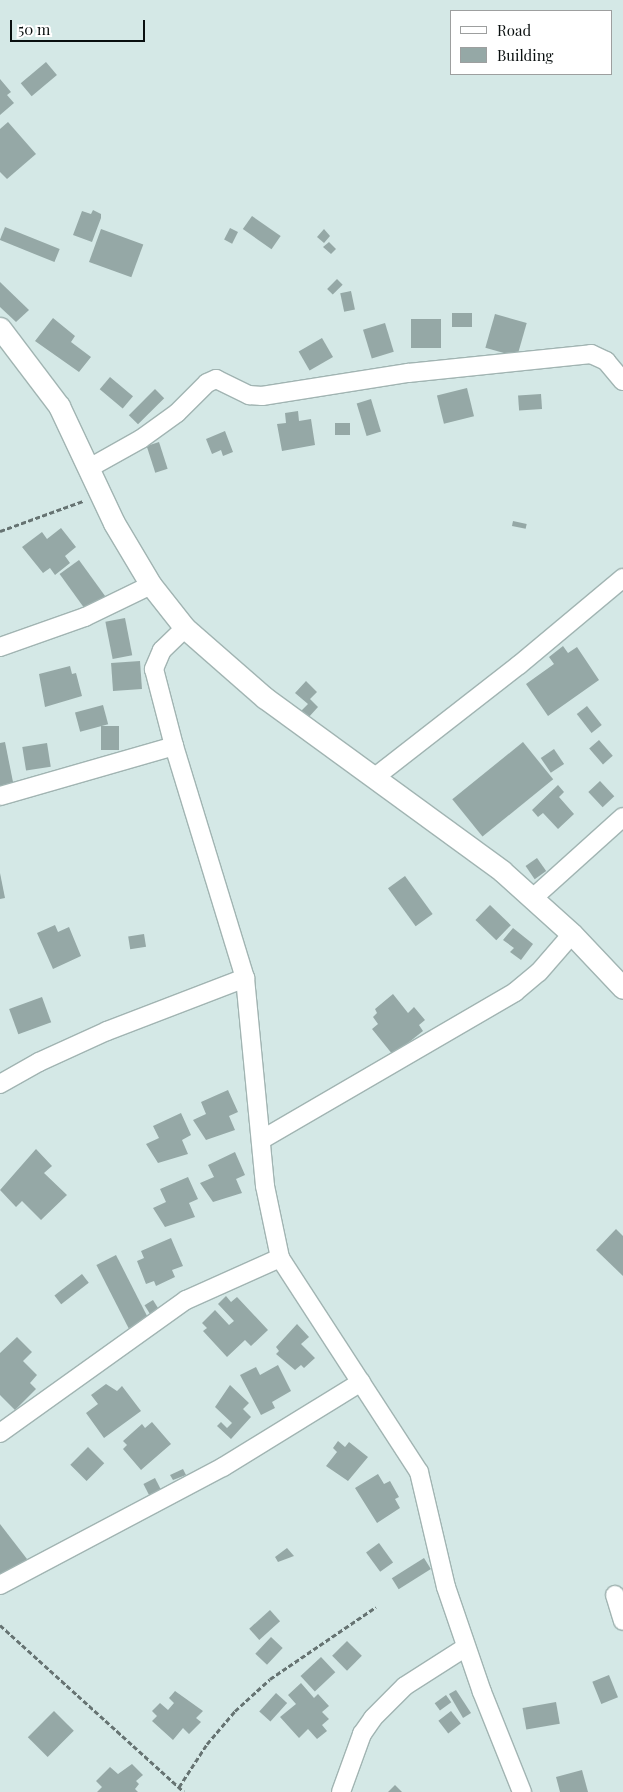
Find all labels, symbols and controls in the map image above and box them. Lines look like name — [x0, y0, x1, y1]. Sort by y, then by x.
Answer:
scale bar — [12, 10, 148, 42]
legend — [450, 10, 613, 75]
text: 50 m — [18, 19, 50, 39]
text: Road — [497, 20, 531, 40]
text: Building — [497, 45, 553, 65]

